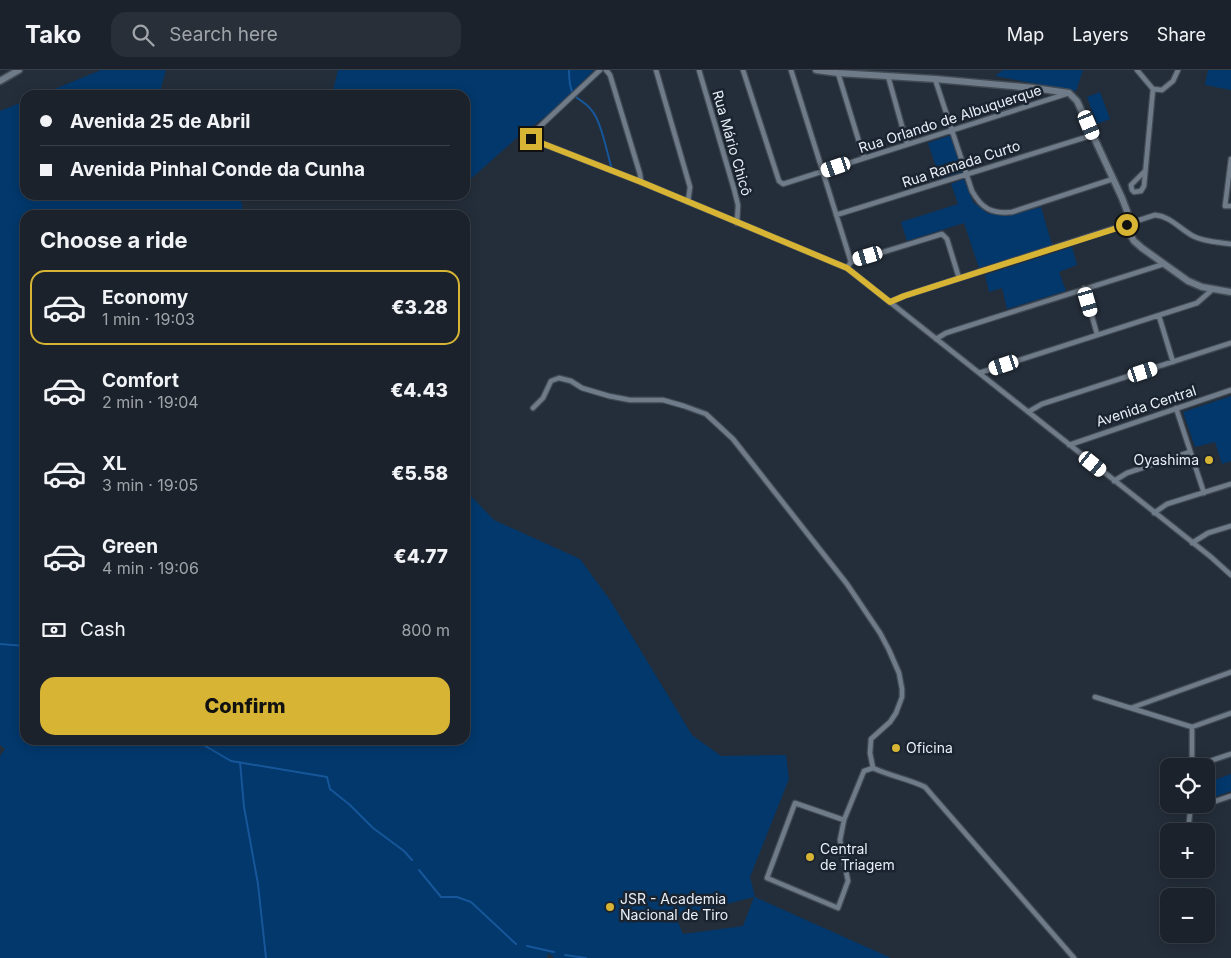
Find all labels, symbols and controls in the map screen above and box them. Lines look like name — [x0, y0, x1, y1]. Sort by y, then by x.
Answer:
search box — [111, 12, 461, 57]
text: Tako — [25, 20, 81, 49]
icon: search — [129, 21, 157, 49]
text: Search here — [169, 23, 278, 46]
text: Map — [1007, 24, 1044, 45]
text: Layers — [1072, 24, 1129, 45]
text: Share — [1157, 24, 1206, 45]
street label: Rua Orlando de Albuquerque — [856, 81, 1043, 156]
street label: Rua Mário Chicô — [709, 88, 756, 198]
car — [1076, 108, 1101, 142]
text: Avenida 25 de Abril — [70, 110, 251, 133]
route end — [520, 128, 542, 150]
street label: Rua Ramada Curto — [900, 136, 1022, 191]
car — [819, 155, 852, 179]
text: Avenida Pinhal Conde da Cunha — [70, 158, 365, 181]
route start — [1116, 214, 1138, 236]
text: Choose a ride — [40, 227, 188, 253]
car — [851, 244, 884, 268]
icon: car — [42, 285, 87, 330]
text: Economy — [102, 286, 188, 309]
car — [1076, 286, 1099, 318]
text: €3.28 — [391, 296, 448, 319]
text: 1 min · 19:03 — [102, 309, 195, 329]
car — [987, 353, 1020, 377]
car — [1126, 360, 1159, 384]
icon: car — [42, 368, 87, 413]
text: Comfort — [102, 369, 179, 392]
text: €4.43 — [390, 379, 448, 402]
street label: Avenida Central — [1094, 381, 1198, 430]
text: 2 min · 19:04 — [102, 392, 199, 412]
car — [1076, 449, 1109, 479]
icon: car — [42, 451, 87, 496]
place label: Oyashima — [1133, 451, 1199, 468]
text: XL — [102, 452, 127, 475]
marker: Oyashima — [1203, 454, 1215, 466]
text: €5.58 — [391, 462, 448, 485]
text: 3 min · 19:05 — [102, 475, 198, 495]
icon: car — [42, 534, 87, 579]
text: Green — [102, 535, 158, 558]
text: €4.77 — [394, 545, 448, 568]
text: 4 min · 19:06 — [102, 558, 199, 578]
icon: cash — [40, 616, 68, 644]
text: Cash — [80, 618, 126, 641]
text: 800 m — [401, 620, 450, 640]
button: Confirm — [40, 677, 450, 735]
place label: Oficina — [906, 739, 953, 756]
marker: Oficina — [890, 742, 902, 754]
map controls — [1160, 758, 1215, 943]
button: locate — [1160, 758, 1215, 813]
button: + — [1160, 823, 1215, 878]
place label: Central de Triagem — [820, 840, 895, 873]
marker: Central de Triagem — [804, 851, 816, 863]
button: − — [1160, 888, 1215, 943]
place label: JSR - Academia Nacional de Tiro — [620, 890, 728, 923]
marker: JSR - Academia Nacional de Tiro — [604, 901, 616, 913]

